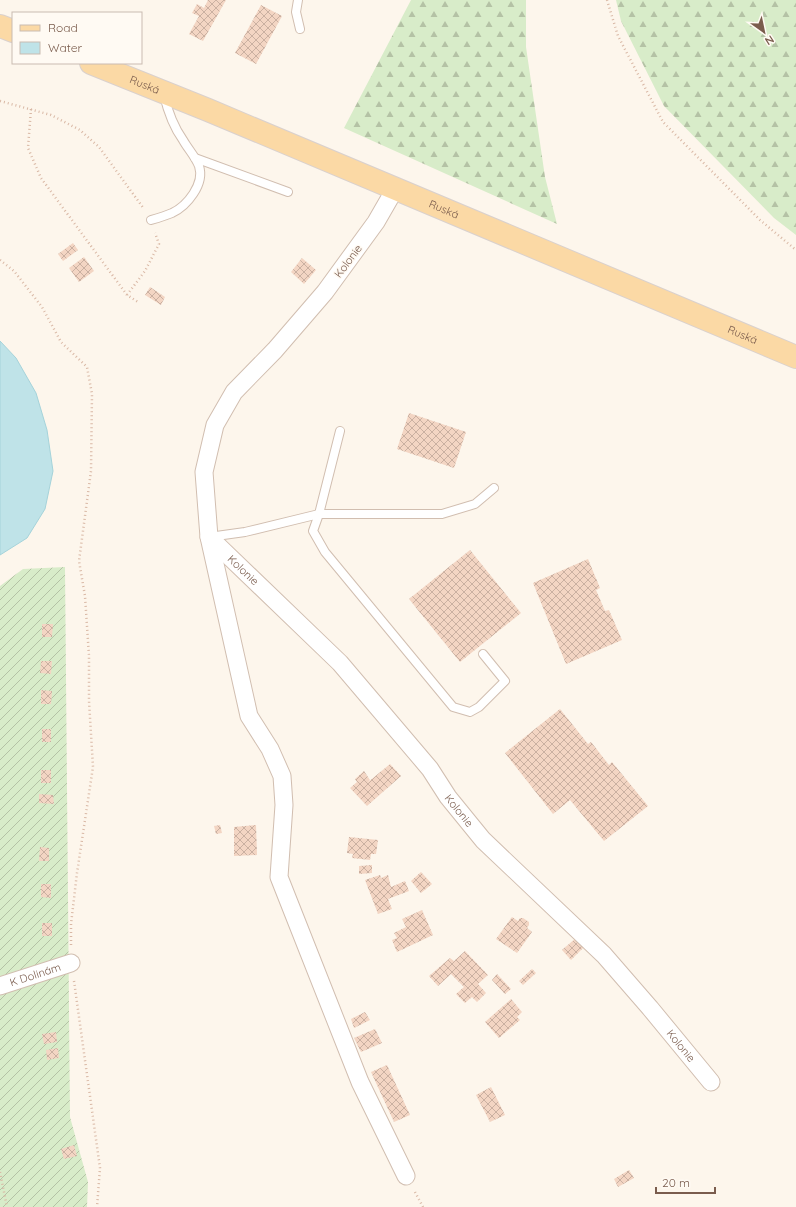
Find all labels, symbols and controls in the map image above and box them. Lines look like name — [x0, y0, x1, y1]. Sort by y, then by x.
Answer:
legend — [12, 12, 142, 64]
north arrow — [744, 12, 784, 52]
text: Road — [48, 20, 78, 35]
text: N — [762, 32, 777, 48]
text: Water — [48, 40, 83, 55]
street label: Ruská — [128, 72, 162, 97]
street label: Ruská — [427, 197, 461, 222]
street label: Kolonie — [331, 242, 365, 280]
street label: Ruská — [726, 322, 760, 347]
street label: Kolonie — [225, 552, 262, 588]
street label: Kolonie — [442, 791, 476, 830]
street label: K Dolinám — [8, 960, 63, 989]
street label: Kolonie — [664, 1027, 699, 1065]
scale bar — [656, 1169, 715, 1195]
text: 20 m — [662, 1175, 690, 1190]

